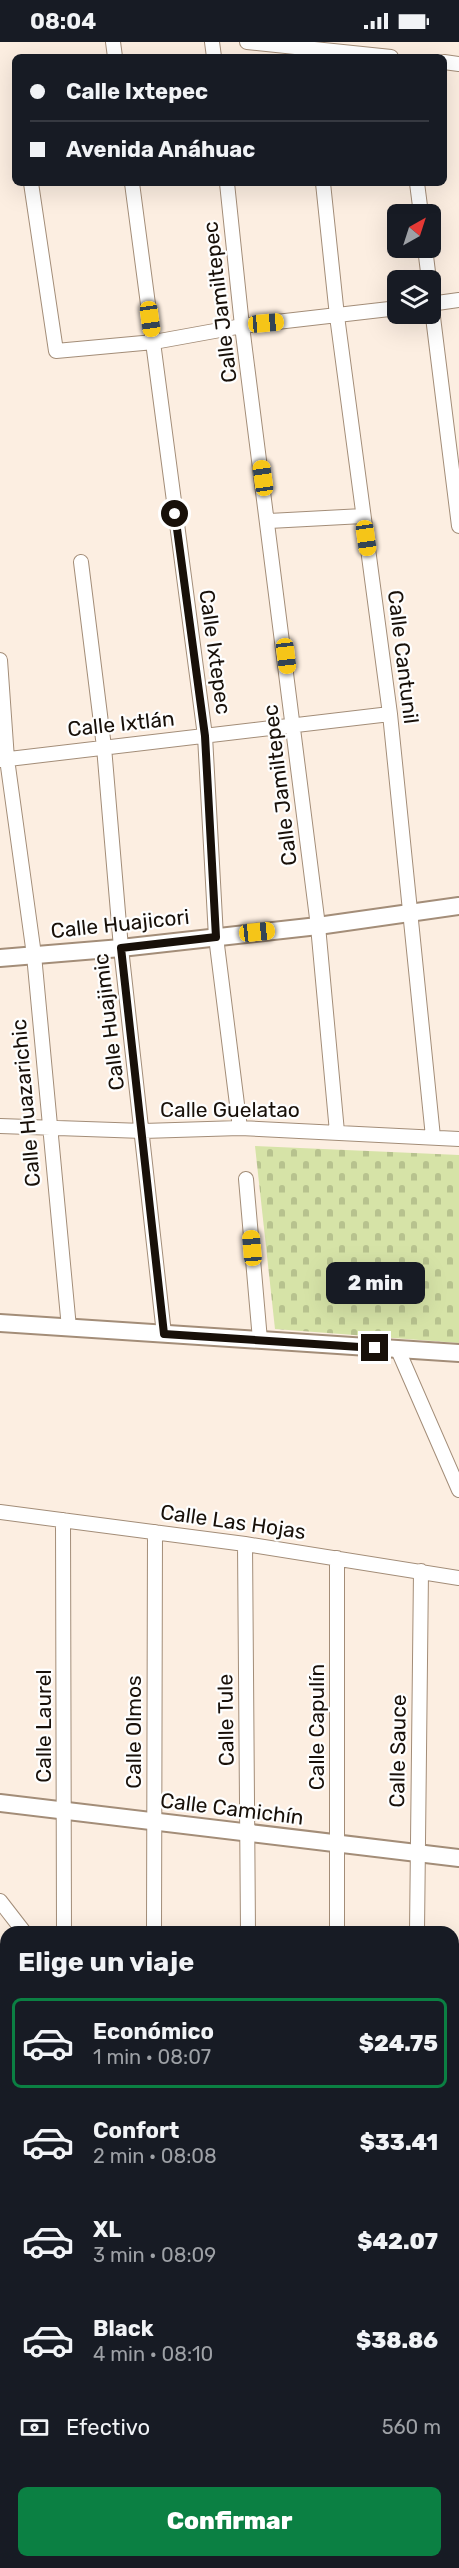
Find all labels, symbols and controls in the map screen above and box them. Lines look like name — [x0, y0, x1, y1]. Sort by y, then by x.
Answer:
text: 08:04 — [30, 8, 96, 35]
text: Calle Ixtepec — [66, 78, 208, 105]
text: Avenida Anáhuac — [66, 136, 255, 163]
north arrow — [387, 204, 441, 258]
map controls — [387, 204, 441, 324]
street label: Calle Jamiltepec — [197, 220, 242, 384]
button: layers — [387, 270, 441, 324]
car — [139, 300, 161, 338]
car — [247, 312, 285, 334]
car — [252, 459, 274, 497]
route start — [161, 500, 188, 527]
car — [355, 519, 377, 557]
street label: Calle Ixtepec — [194, 588, 237, 716]
street label: Calle Cantunil — [383, 589, 424, 725]
car — [275, 637, 297, 675]
street label: Calle Jamiltepec — [257, 703, 302, 867]
street label: Calle Ixtlán — [66, 705, 176, 742]
street label: Calle Huajicori — [49, 904, 190, 943]
car — [238, 921, 276, 943]
street label: Calle Huajimic — [88, 952, 129, 1092]
street label: Calle Huazarichic — [6, 1018, 45, 1188]
street label: Calle Guelatao — [160, 1097, 300, 1122]
car — [241, 1229, 263, 1267]
callout: 2 min — [326, 1261, 424, 1303]
text: 2 min — [348, 1271, 403, 1295]
route end — [361, 1334, 388, 1361]
street label: Calle Las Hojas — [159, 1499, 307, 1544]
street label: Calle Capulín — [304, 1664, 329, 1790]
street label: Calle Laurel — [31, 1669, 56, 1783]
street label: Calle Tule — [212, 1674, 239, 1766]
street label: Calle Olmos — [121, 1675, 146, 1789]
street label: Calle Sauce — [384, 1694, 411, 1808]
street label: Calle Camichín — [159, 1787, 305, 1830]
text: Elige un viaje — [18, 1946, 194, 1978]
icon: car — [21, 2016, 75, 2070]
text: Económico — [93, 2018, 214, 2045]
text: $24.75 — [359, 2030, 438, 2057]
text: 1 min · 08:07 — [93, 2045, 211, 2069]
icon: car — [21, 2115, 75, 2169]
text: Confort — [93, 2117, 179, 2144]
text: $33.41 — [360, 2129, 438, 2156]
text: 2 min · 08:08 — [93, 2144, 217, 2168]
icon: car — [21, 2214, 75, 2268]
text: XL — [93, 2216, 121, 2243]
text: $42.07 — [357, 2228, 438, 2255]
text: 3 min · 08:09 — [93, 2243, 216, 2267]
icon: car — [21, 2313, 75, 2367]
text: Black — [93, 2315, 154, 2342]
text: $38.86 — [356, 2327, 438, 2354]
text: 4 min · 08:10 — [93, 2342, 213, 2366]
icon: cash — [18, 2411, 51, 2444]
text: Efectivo — [66, 2414, 150, 2441]
text: 560 m — [382, 2415, 441, 2439]
button: Confirmar — [18, 2487, 441, 2556]

